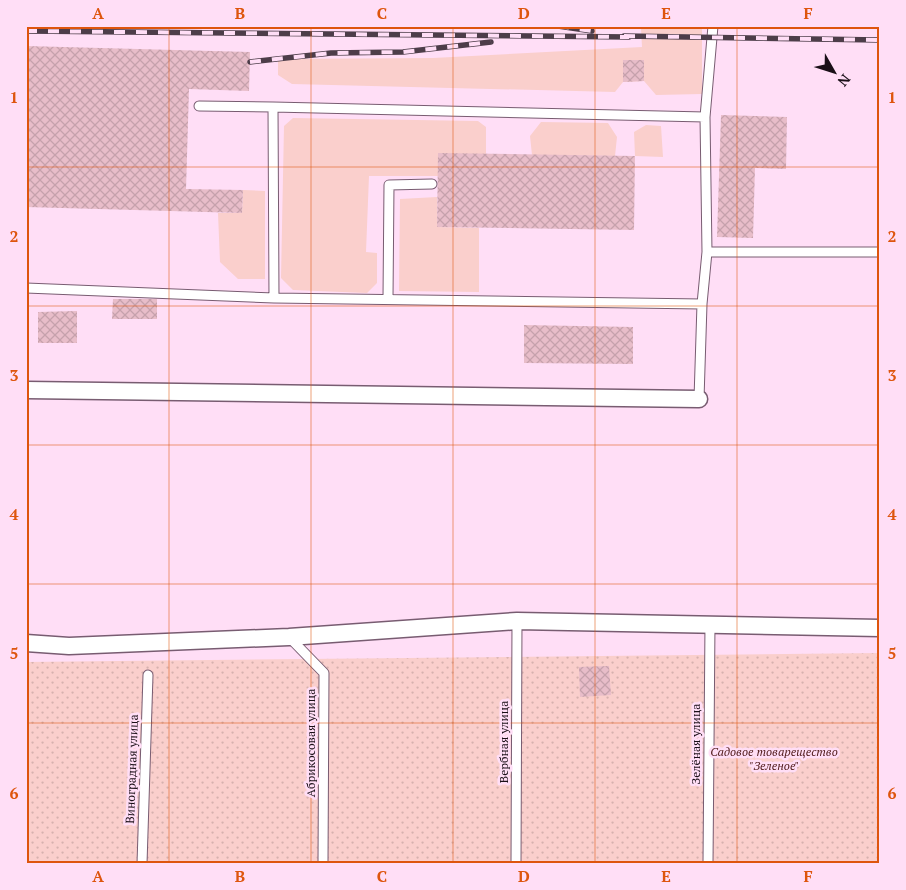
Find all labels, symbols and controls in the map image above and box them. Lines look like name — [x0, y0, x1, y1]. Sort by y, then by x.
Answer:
text: A — [92, 2, 104, 24]
text: B — [235, 2, 245, 24]
text: C — [377, 2, 387, 24]
text: D — [518, 2, 530, 24]
text: E — [661, 2, 671, 24]
text: F — [803, 2, 813, 24]
north arrow — [808, 48, 858, 98]
text: N — [834, 70, 855, 91]
text: 1 — [9, 86, 19, 108]
text: 1 — [887, 86, 897, 108]
text: 2 — [9, 225, 19, 247]
text: 2 — [887, 225, 897, 247]
text: 3 — [9, 364, 19, 386]
text: 3 — [887, 364, 897, 386]
text: 4 — [9, 503, 19, 525]
text: 4 — [887, 503, 897, 525]
text: 5 — [9, 642, 19, 664]
text: 5 — [887, 642, 897, 664]
street label: Абрикосовая улица — [303, 689, 318, 797]
street label: Вербная улица — [496, 701, 511, 783]
street label: Зелёная улица — [688, 704, 703, 784]
street label: Виноградная улица — [122, 714, 141, 824]
park label: Садовое товарещество "Зеленое" — [710, 744, 838, 773]
text: 6 — [9, 782, 19, 804]
text: 6 — [887, 782, 897, 804]
text: A — [92, 865, 104, 887]
text: B — [235, 865, 245, 887]
text: C — [377, 865, 387, 887]
text: D — [518, 865, 530, 887]
text: E — [661, 865, 671, 887]
text: F — [803, 865, 813, 887]

